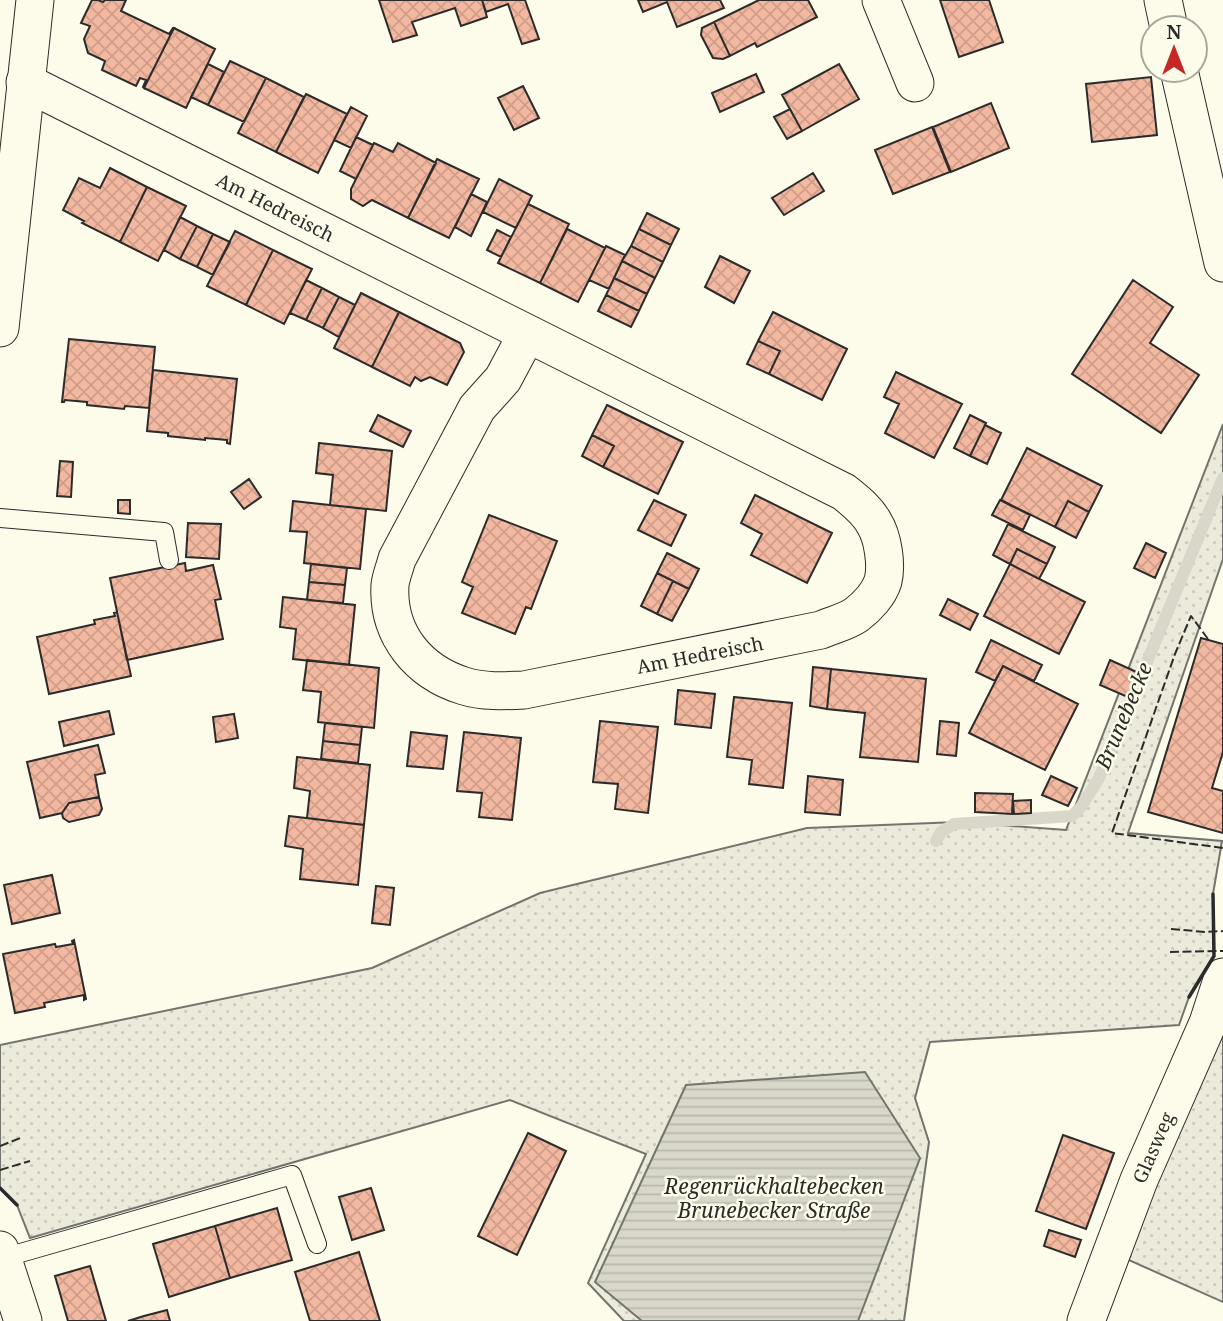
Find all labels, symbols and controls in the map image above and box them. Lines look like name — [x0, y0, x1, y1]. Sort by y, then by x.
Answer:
north arrow — [1139, 14, 1209, 84]
text: N — [1167, 19, 1182, 45]
street label: Am Hedreisch — [212, 167, 339, 248]
street label: Am Hedreisch — [635, 630, 765, 680]
water label: Brunebecke — [1088, 658, 1158, 774]
street label: Glasweg — [1126, 1108, 1180, 1187]
water label: Regenrückhaltebecken Brunebecker Straße — [663, 1172, 884, 1224]

